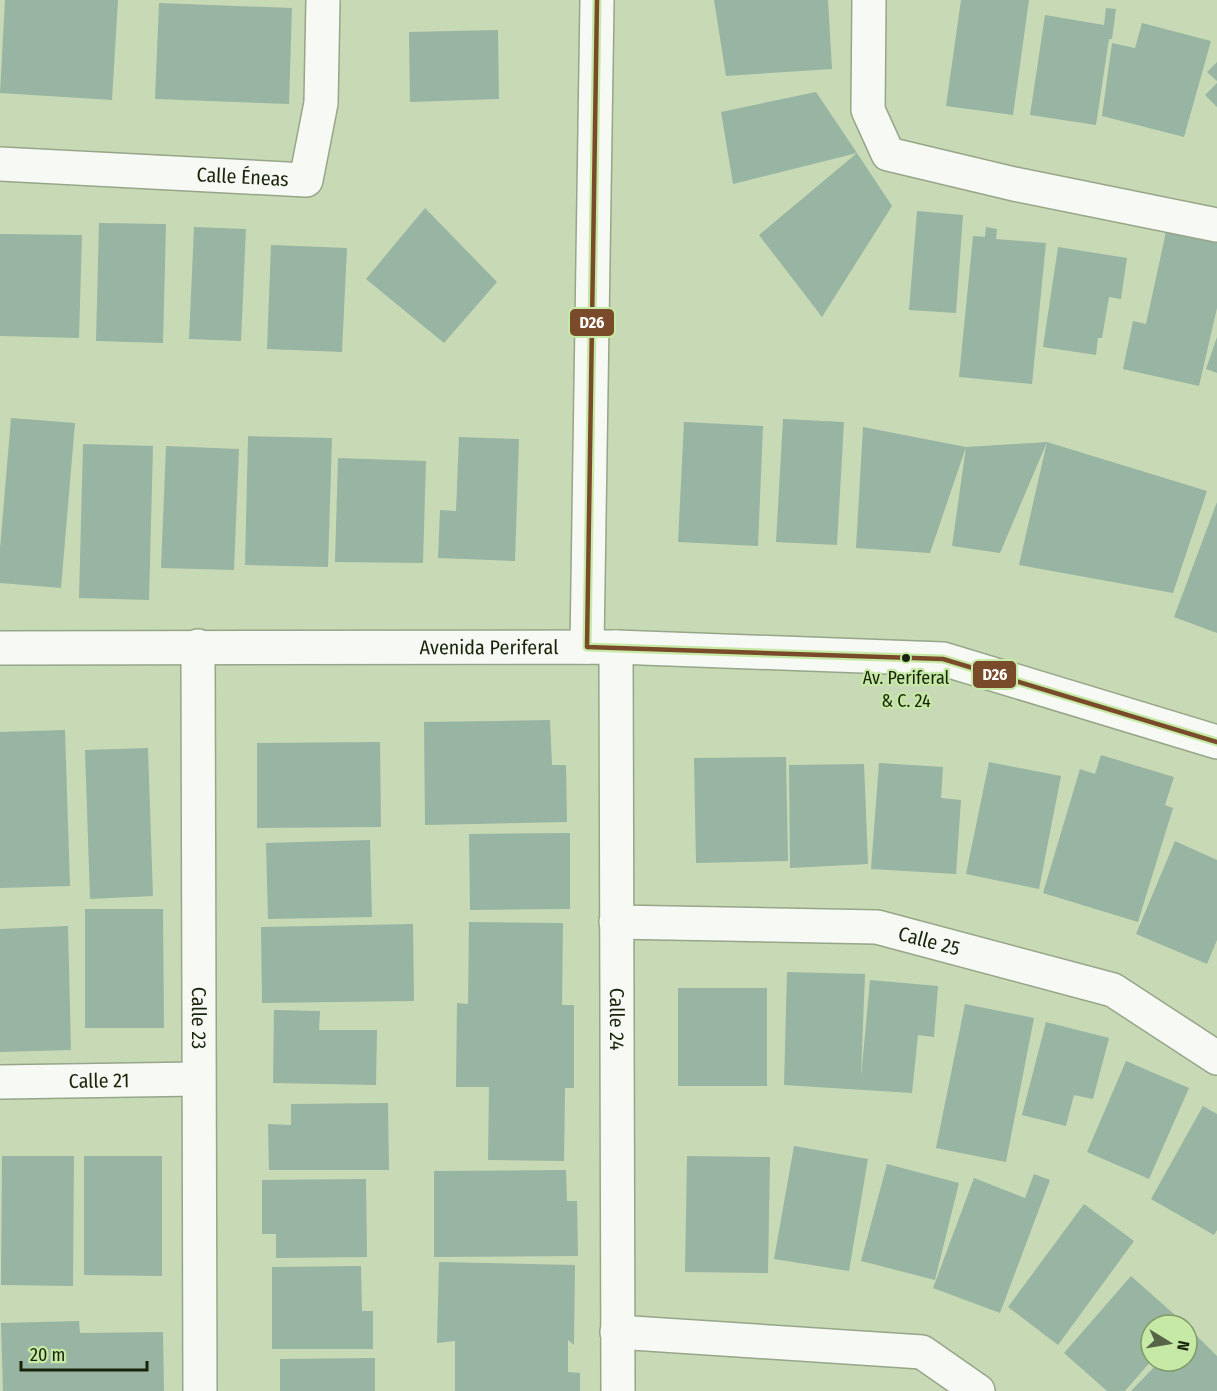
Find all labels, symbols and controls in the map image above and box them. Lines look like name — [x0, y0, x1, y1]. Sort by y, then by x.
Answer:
street label: Calle Éneas — [196, 162, 289, 191]
line badge: D26 — [569, 308, 615, 337]
text: D26 — [580, 313, 604, 332]
street label: Avenida Periferal — [419, 635, 559, 659]
marker: Av. Periferal & C. 24 — [900, 652, 912, 664]
line badge: D26 — [972, 660, 1017, 689]
text: D26 — [983, 665, 1007, 684]
place label: Av. Periferal & C. 24 — [863, 667, 950, 712]
street label: Calle 25 — [896, 921, 962, 961]
street label: Calle 23 — [187, 987, 211, 1049]
street label: Calle 24 — [605, 988, 629, 1051]
street label: Calle 21 — [68, 1068, 130, 1093]
north arrow — [1139, 1313, 1199, 1373]
scale bar — [21, 1334, 147, 1372]
text: N — [1173, 1339, 1193, 1352]
text: 20 m — [30, 1344, 65, 1366]

